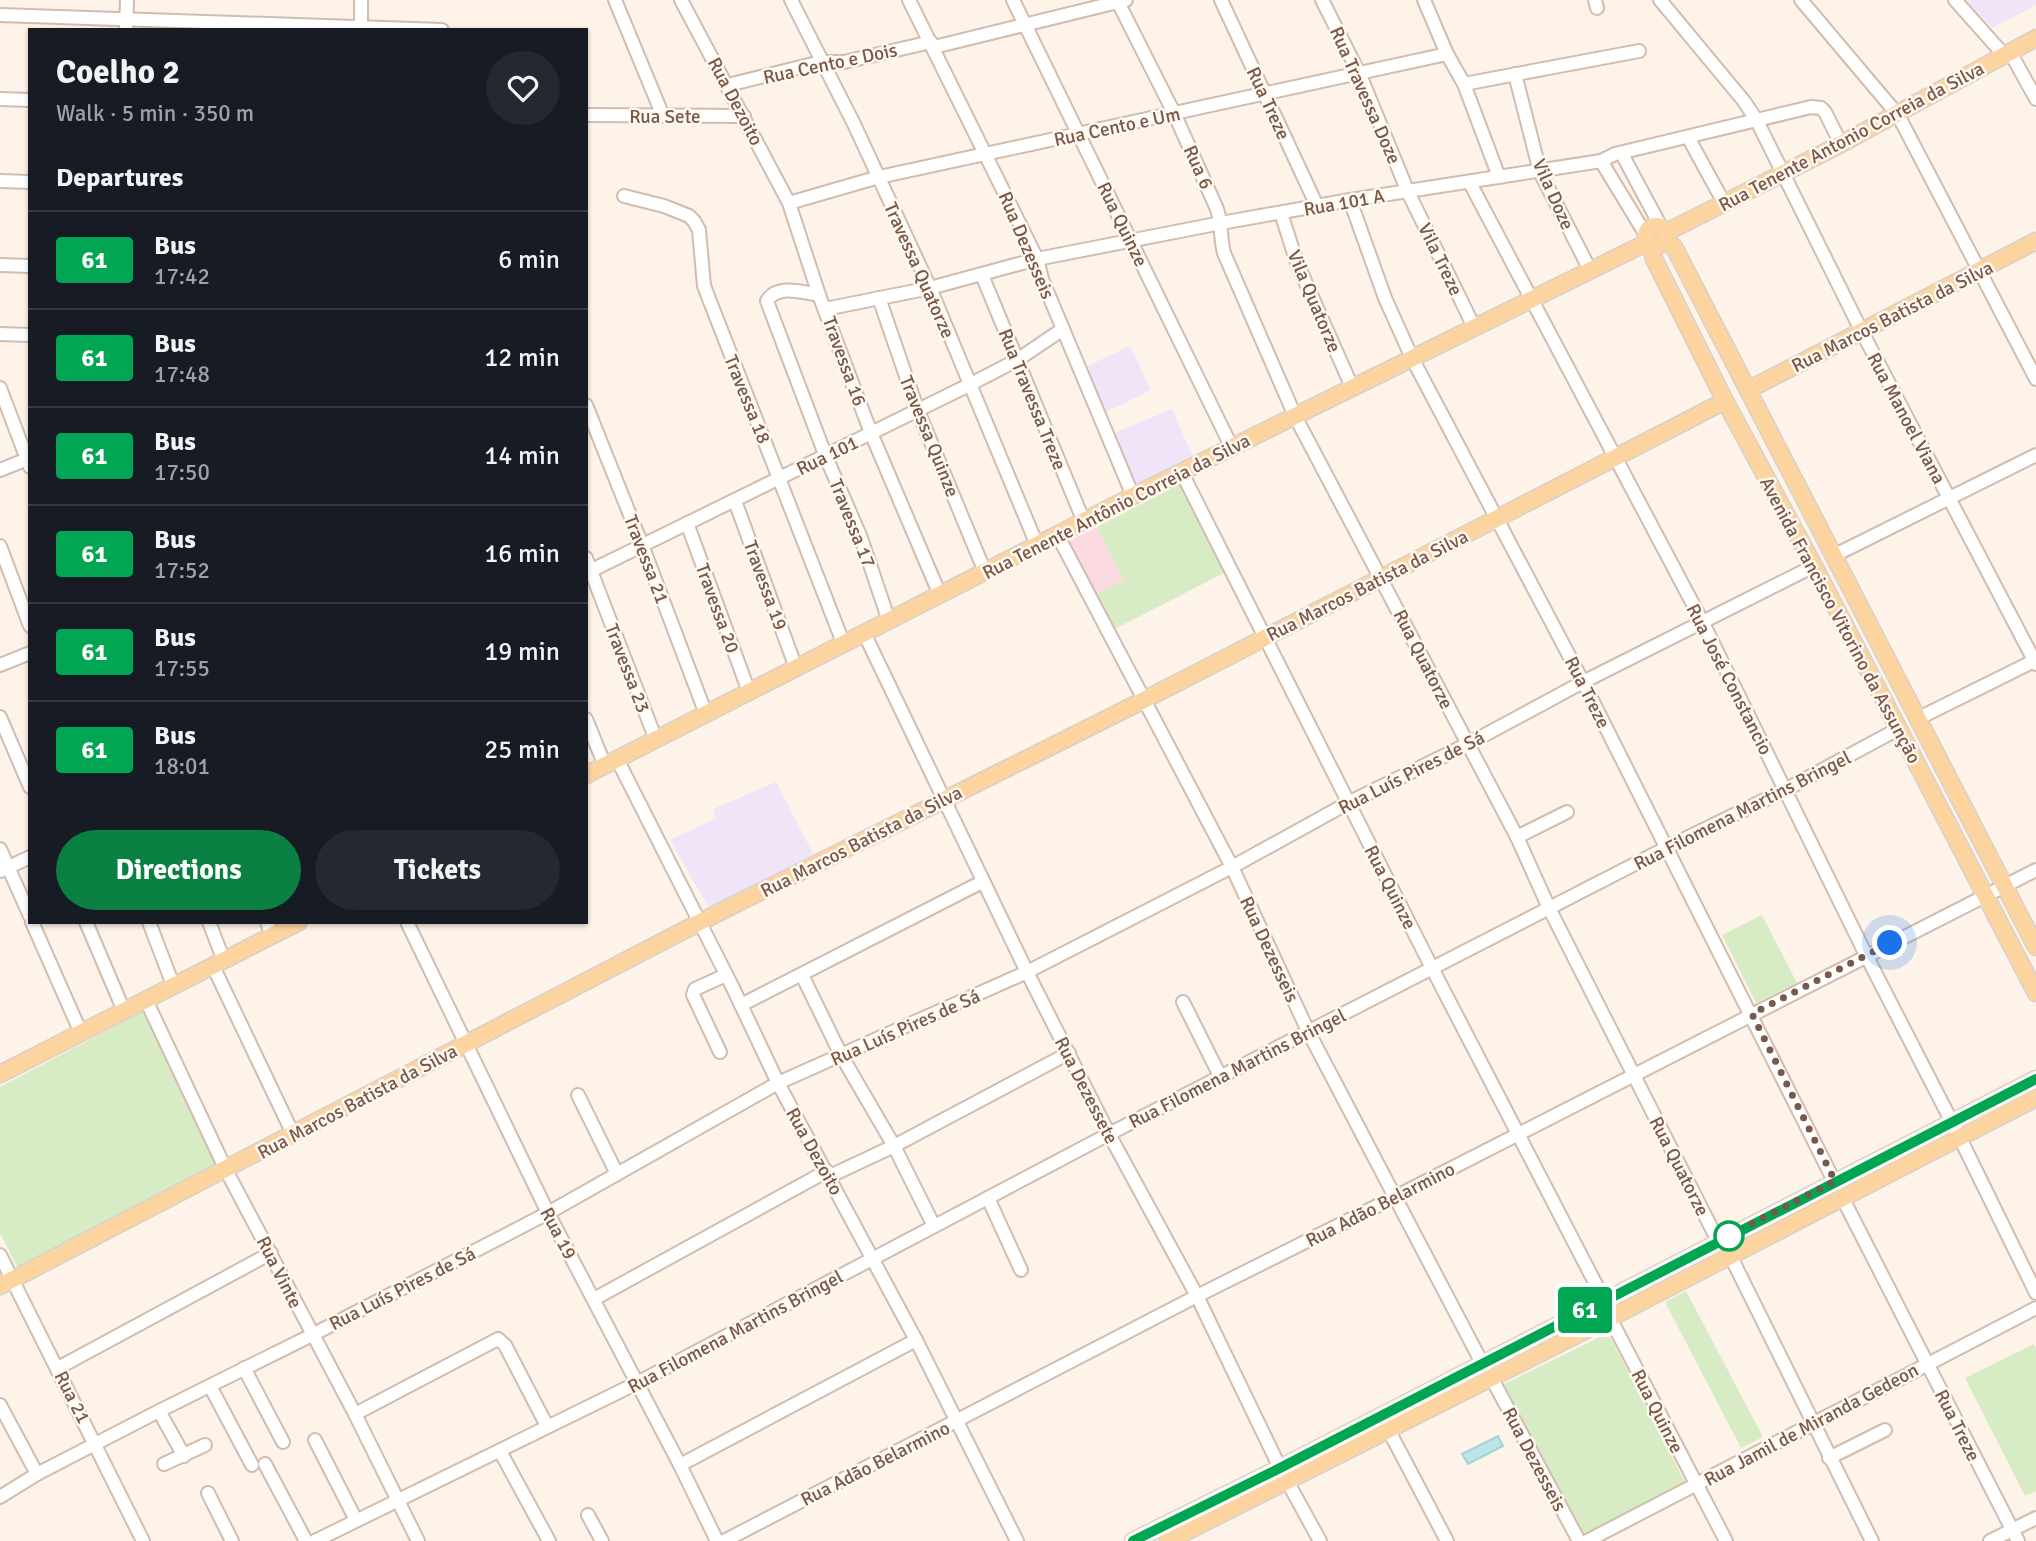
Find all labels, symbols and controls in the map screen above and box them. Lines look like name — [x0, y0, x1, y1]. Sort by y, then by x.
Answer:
street label: Rua Travessa Doze — [1324, 23, 1406, 168]
street label: Rua Cento e Dois — [761, 38, 899, 90]
button: heart — [486, 51, 560, 125]
text: Coelho 2 — [56, 52, 180, 93]
street label: Rua Dezoito — [702, 53, 768, 150]
street label: Rua Tenente Antonio Correia da Silva — [1715, 56, 1988, 217]
street label: Rua Treze — [1241, 63, 1295, 144]
text: Walk · 5 min · 350 m — [56, 99, 254, 128]
street label: Rua Cento e Um — [1052, 102, 1183, 152]
street label: Rua Sete — [629, 105, 701, 129]
street label: Rua 6 — [1178, 142, 1218, 193]
street label: Vila Doze — [1527, 155, 1579, 234]
text: Departures — [56, 162, 183, 194]
street label: Rua Quinze — [1091, 178, 1153, 271]
street label: Rua 101 A — [1302, 184, 1387, 222]
street label: Rua Dezesseis — [993, 188, 1059, 303]
street label: Travessa Quatorze — [878, 199, 960, 342]
street label: Vila Treze — [1412, 219, 1468, 300]
text: Bus — [154, 230, 196, 262]
text: 6 min — [498, 244, 560, 276]
text: 61 — [82, 245, 107, 275]
street label: Vila Quatorze — [1282, 247, 1346, 356]
street label: Rua Marcos Batista da Silva — [1788, 256, 1997, 378]
text: 17:42 — [154, 262, 210, 291]
street label: Travessa 16 — [817, 313, 871, 409]
street label: Rua Travessa Treze — [993, 325, 1071, 474]
text: Bus — [154, 328, 196, 360]
text: 12 min — [484, 342, 560, 374]
text: 61 — [82, 343, 107, 373]
street label: Rua Manoel Viana — [1861, 349, 1951, 488]
street label: Travessa 18 — [718, 352, 776, 447]
text: 17:48 — [154, 360, 210, 389]
street label: Travessa Quinze — [894, 372, 964, 501]
text: Bus — [154, 426, 196, 458]
street label: Rua Tenente Antônio Correia da Silva — [979, 429, 1254, 585]
street label: Rua 101 — [793, 431, 862, 481]
text: 14 min — [484, 440, 560, 472]
text: 61 — [82, 441, 107, 471]
text: 17:50 — [154, 458, 210, 487]
street label: Avenida Francisco Vitorino da Assunção — [1754, 473, 1926, 768]
street label: Travessa 17 — [823, 476, 881, 571]
street label: Travessa 21 — [618, 511, 674, 607]
text: Bus — [154, 524, 196, 556]
street label: Rua Marcos Batista da Silva — [1263, 525, 1472, 647]
street label: Travessa 19 — [738, 537, 792, 633]
text: 16 min — [484, 538, 560, 570]
text: 61 — [82, 539, 107, 569]
text: 17:52 — [154, 556, 210, 585]
street label: Travessa 20 — [690, 560, 744, 656]
street label: Rua José Constancio — [1681, 600, 1778, 759]
street label: Rua Quatorze — [1388, 606, 1458, 713]
street label: Travessa 23 — [599, 620, 655, 716]
text: Bus — [154, 622, 196, 654]
text: 19 min — [484, 636, 560, 668]
text: 61 — [82, 637, 107, 667]
street label: Rua Treze — [1559, 652, 1615, 732]
text: 17:55 — [154, 654, 210, 683]
text: Bus — [154, 720, 196, 752]
street label: Rua Luís Pires de Sá — [1334, 726, 1489, 820]
text: 25 min — [484, 734, 560, 766]
text: 61 — [82, 735, 107, 765]
street label: Rua Filomena Martins Bringel — [1630, 746, 1855, 876]
text: 18:01 — [154, 752, 210, 781]
street label: Rua Marcos Batista da Silva — [757, 781, 966, 903]
button: Directions — [56, 830, 301, 910]
button: Tickets — [315, 830, 560, 910]
street label: Rua Quinze — [1359, 841, 1421, 934]
street label: Rua Dezesseis — [1234, 893, 1304, 1006]
your location — [1872, 925, 1907, 960]
street label: Rua Luís Pires de Sá — [827, 984, 984, 1072]
street label: Rua Filomena Martins Bringel — [1125, 1004, 1350, 1134]
street label: Rua Dezessete — [1049, 1033, 1123, 1148]
street label: Rua Marcos Batista da Silva — [253, 1039, 462, 1165]
street label: Rua Dezoito — [780, 1103, 848, 1200]
street label: Rua Quatorze — [1644, 1113, 1714, 1220]
street label: Rua Adão Belarmino — [1302, 1157, 1459, 1253]
street label: Rua 19 — [534, 1203, 582, 1264]
unlabelled marker — [1714, 1221, 1744, 1251]
street label: Rua Vinte — [251, 1232, 307, 1312]
street label: Rua Luís Pires de Sá — [325, 1242, 480, 1336]
street label: Rua Filomena Martins Bringel — [624, 1265, 847, 1399]
line badge: 61 — [1554, 1287, 1616, 1333]
text: 61 — [1572, 1295, 1598, 1325]
street label: Rua Jamil de Miranda Gedeon — [1700, 1358, 1923, 1492]
street label: Rua Quinze — [1626, 1365, 1688, 1458]
street label: Rua 21 — [49, 1367, 95, 1428]
street label: Rua Treze — [1929, 1385, 1985, 1465]
street label: Rua Dezesseis — [1497, 1403, 1572, 1516]
street label: Rua Adão Belarmino — [797, 1416, 954, 1512]

